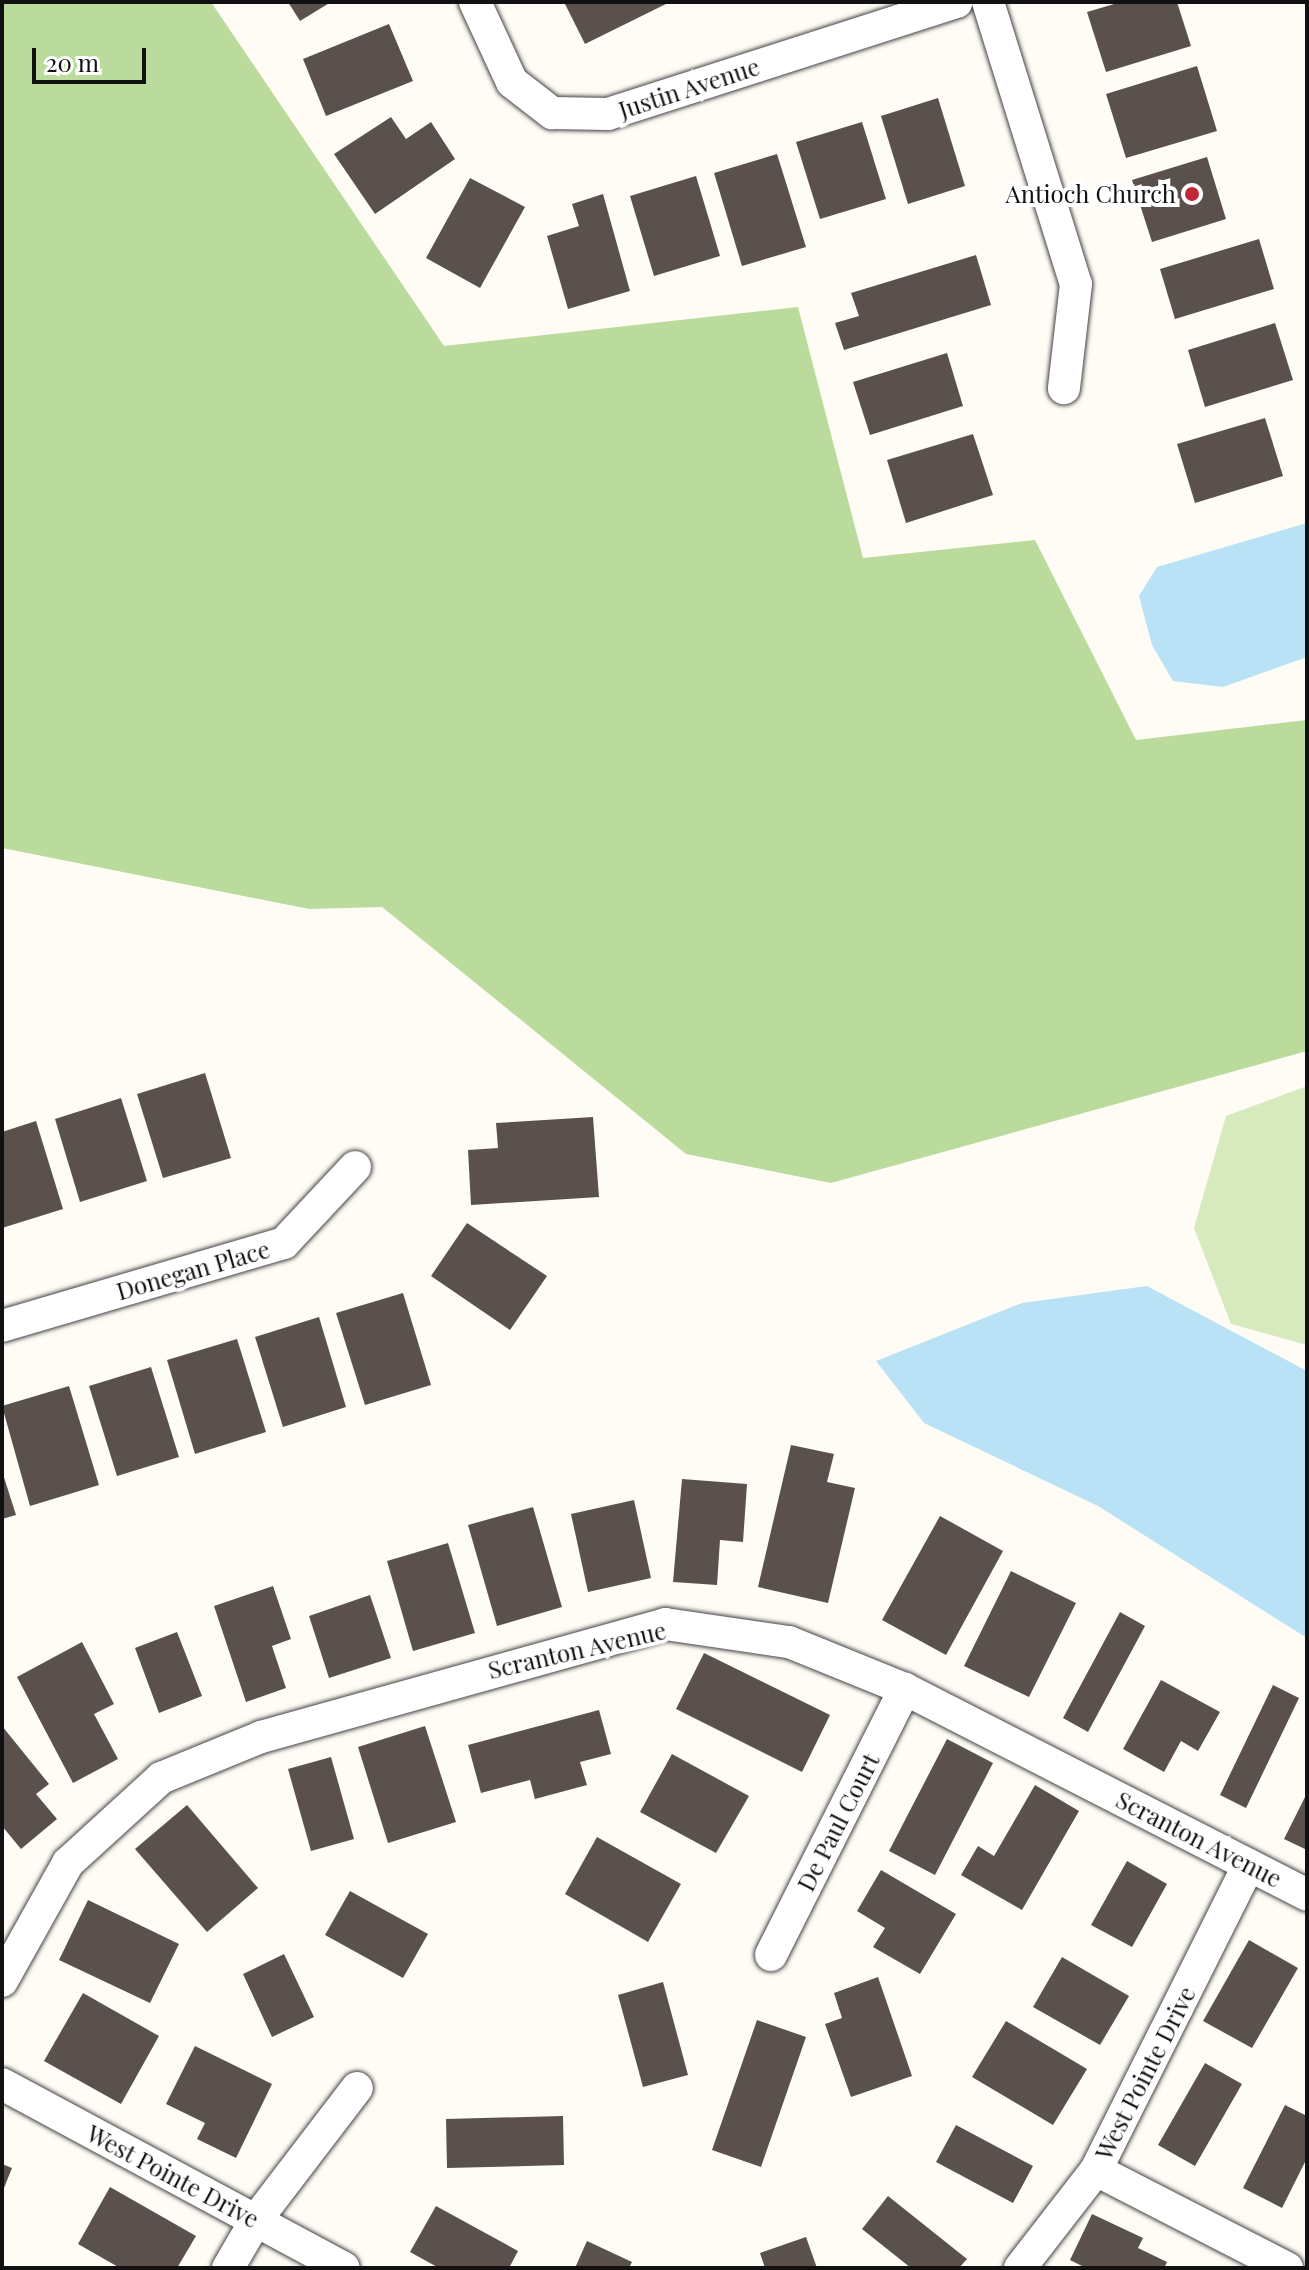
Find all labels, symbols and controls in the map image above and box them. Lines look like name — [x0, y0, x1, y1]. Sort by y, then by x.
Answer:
scale bar — [36, 32, 150, 82]
text: 20 m — [46, 46, 99, 78]
street label: Justin Avenue — [615, 52, 763, 124]
place label: Antioch Church — [1006, 180, 1176, 208]
marker: Antioch Church — [1183, 185, 1201, 203]
street label: Donegan Place — [113, 1234, 273, 1306]
street label: Scranton Avenue — [485, 1615, 669, 1685]
street label: De Paul Court — [791, 1748, 885, 1896]
street label: Scranton Avenue — [1111, 1785, 1287, 1893]
street label: West Pointe Drive — [1089, 1981, 1201, 2165]
street label: West Pointe Drive — [82, 2118, 264, 2234]

